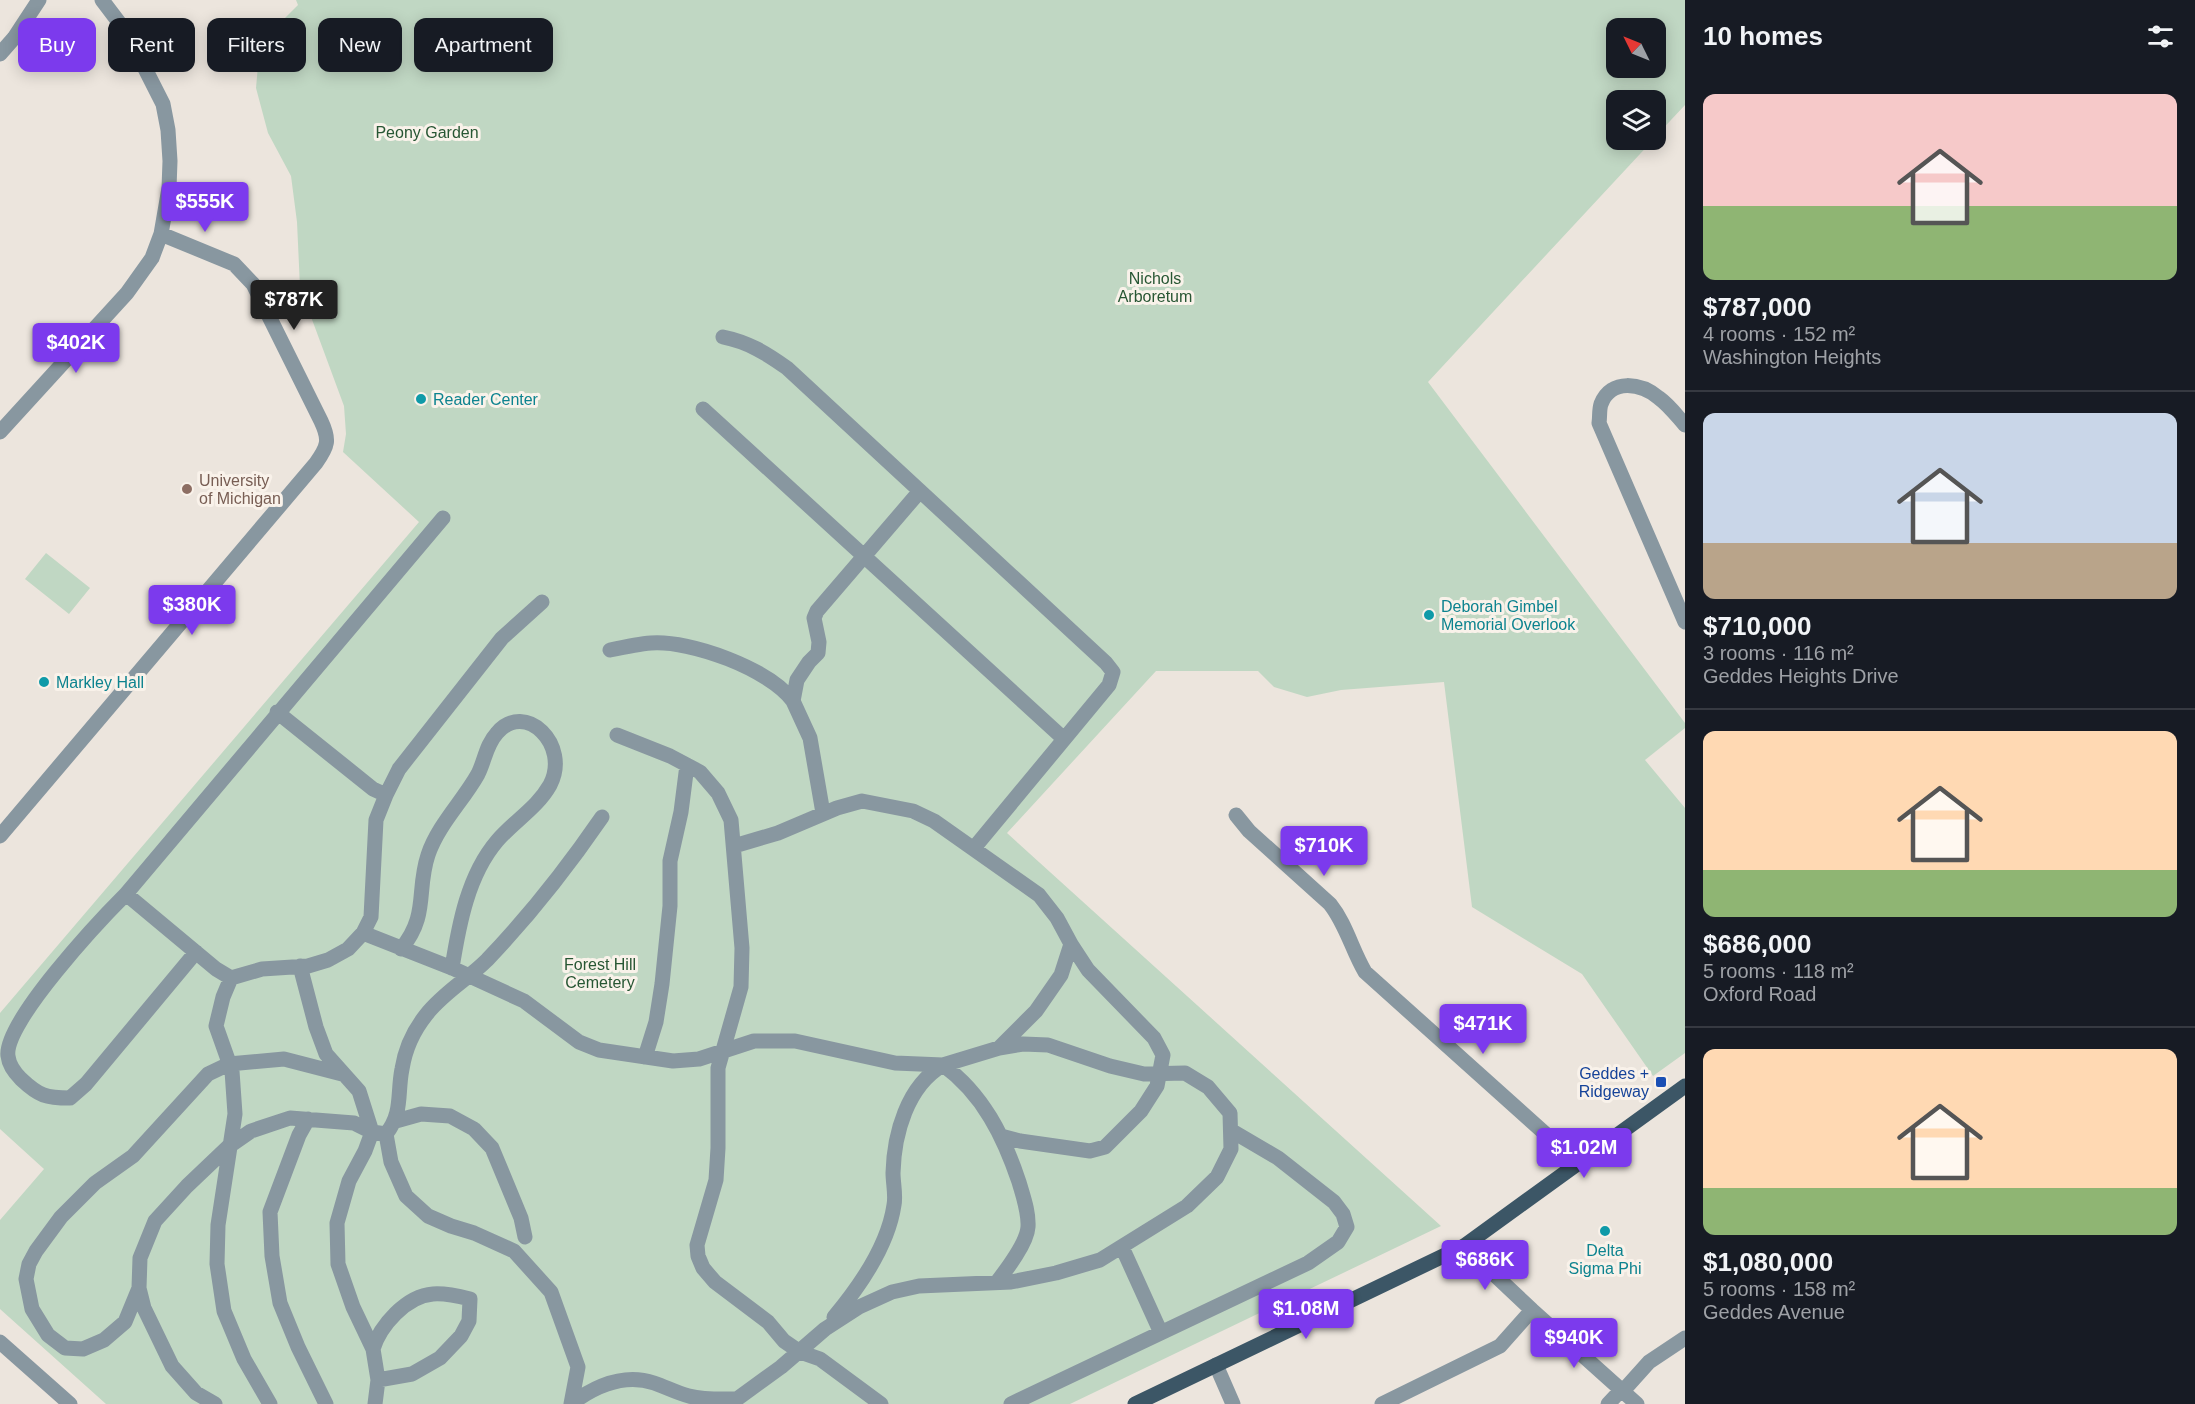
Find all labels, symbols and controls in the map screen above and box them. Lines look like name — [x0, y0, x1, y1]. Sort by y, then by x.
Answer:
chip: Buy — [18, 18, 96, 72]
chip: Rent — [108, 18, 195, 72]
chip: Filters — [207, 18, 306, 72]
chip: New — [318, 18, 402, 72]
chip: Apartment — [414, 18, 553, 72]
north arrow — [1606, 18, 1666, 78]
map controls — [1606, 18, 1666, 150]
icon: filters — [2144, 20, 2177, 53]
text: 10 homes — [1703, 21, 1823, 51]
button: layers — [1606, 90, 1666, 150]
park label: Peony Garden — [375, 124, 479, 141]
icon: home — [1886, 133, 1994, 241]
pin: $555K — [163, 182, 247, 233]
text: $555K — [176, 190, 234, 212]
park label: Nichols Arboretum — [1118, 270, 1192, 305]
pin: $787K — [252, 280, 336, 331]
text: $787K — [265, 288, 323, 310]
text: $787,000 — [1703, 292, 1811, 322]
pin: $402K — [34, 323, 118, 374]
text: 4 rooms · 152 m² — [1703, 323, 1855, 345]
text: $402K — [47, 331, 105, 353]
text: Washington Heights — [1703, 346, 1881, 368]
place label: Reader Center — [433, 391, 539, 408]
marker: Reader Center — [414, 392, 428, 406]
icon: home — [1886, 452, 1994, 560]
place label: University of Michigan — [199, 472, 281, 507]
marker: University of Michigan — [180, 482, 194, 496]
pin: $380K — [150, 585, 234, 636]
text: $380K — [163, 593, 221, 615]
place label: Deborah Gimbel Memorial Overlook — [1441, 598, 1576, 633]
marker: Deborah Gimbel Memorial Overlook — [1422, 608, 1436, 622]
text: $710,000 — [1703, 611, 1811, 641]
text: 3 rooms · 116 m² — [1703, 642, 1854, 664]
text: Geddes Heights Drive — [1703, 665, 1899, 687]
place label: Markley Hall — [56, 674, 144, 691]
marker: Markley Hall — [37, 675, 51, 689]
icon: home — [1886, 770, 1994, 878]
pin: $710K — [1282, 826, 1366, 877]
text: $710K — [1295, 834, 1353, 856]
text: $686,000 — [1703, 929, 1811, 959]
park label: Forest Hill Cemetery — [564, 956, 636, 991]
text: 5 rooms · 118 m² — [1703, 960, 1854, 982]
text: Oxford Road — [1703, 983, 1816, 1005]
pin: $471K — [1441, 1004, 1525, 1055]
text: $471K — [1454, 1012, 1512, 1034]
place label: Geddes + Ridgeway — [1579, 1065, 1649, 1100]
marker: Geddes + Ridgeway — [1654, 1075, 1668, 1089]
icon: home — [1886, 1088, 1994, 1196]
pin: $1.02M — [1535, 1128, 1633, 1179]
text: $1.02M — [1551, 1136, 1617, 1158]
marker: Delta Sigma Phi — [1598, 1224, 1612, 1238]
pin: $686K — [1443, 1240, 1527, 1291]
place label: Delta Sigma Phi — [1569, 1242, 1641, 1277]
text: $1,080,000 — [1703, 1247, 1833, 1277]
text: $686K — [1456, 1248, 1514, 1270]
text: 5 rooms · 158 m² — [1703, 1278, 1855, 1300]
pin: $1.08M — [1257, 1289, 1355, 1340]
text: $1.08M — [1273, 1297, 1339, 1319]
text: Geddes Avenue — [1703, 1301, 1845, 1323]
pin: $940K — [1532, 1318, 1616, 1369]
text: $940K — [1545, 1326, 1603, 1348]

